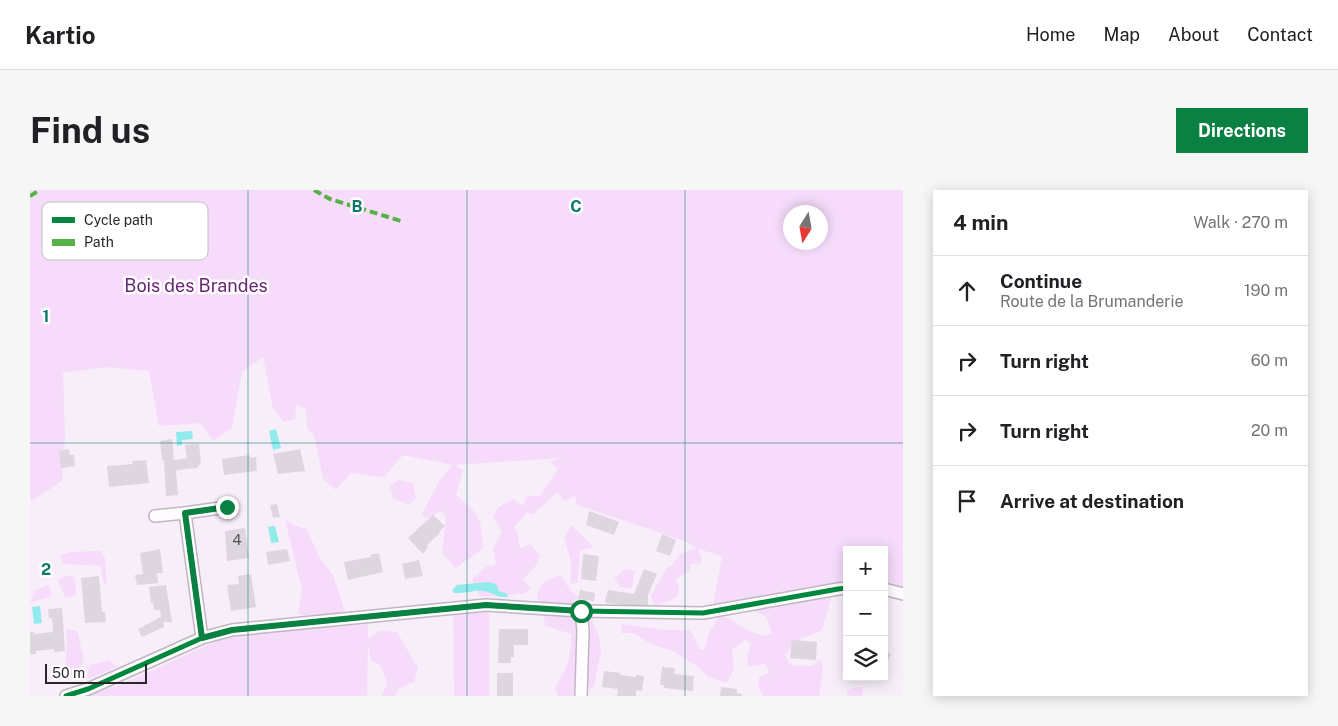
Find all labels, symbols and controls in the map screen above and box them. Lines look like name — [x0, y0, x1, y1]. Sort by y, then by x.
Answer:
text: Kartio — [25, 21, 96, 49]
text: Home — [1026, 24, 1076, 45]
text: Map — [1104, 24, 1140, 45]
text: About — [1168, 24, 1219, 45]
text: Contact — [1247, 24, 1313, 45]
button: Directions — [1176, 108, 1308, 153]
text: Find us — [30, 110, 150, 151]
text: B — [352, 197, 363, 216]
text: C — [570, 197, 582, 216]
legend — [42, 202, 208, 260]
north arrow — [783, 205, 828, 250]
text: 4 min — [953, 210, 1008, 235]
text: Cycle path — [84, 212, 153, 228]
text: Walk · 270 m — [1193, 213, 1288, 232]
text: Path — [84, 234, 114, 250]
text: Continue — [1000, 270, 1082, 292]
park label: Bois des Brandes — [124, 275, 268, 296]
icon: ahead — [953, 277, 981, 305]
text: 190 m — [1244, 281, 1288, 300]
text: Route de la Brumanderie — [1000, 292, 1184, 311]
text: 1 — [43, 307, 49, 326]
icon: right — [953, 347, 981, 375]
text: Turn right — [1000, 350, 1089, 372]
text: 60 m — [1251, 351, 1288, 370]
icon: right — [953, 417, 981, 445]
text: Turn right — [1000, 420, 1089, 442]
text: 20 m — [1251, 421, 1288, 440]
icon: arrive — [953, 487, 981, 515]
text: Arrive at destination — [1000, 490, 1184, 512]
route end — [216, 496, 239, 519]
house number: 4 — [232, 531, 242, 548]
map controls — [843, 546, 888, 681]
button: + — [843, 546, 888, 591]
text: 2 — [41, 560, 51, 579]
button: − — [843, 591, 888, 636]
route start — [570, 600, 593, 623]
button: layers — [843, 636, 888, 681]
scale bar — [45, 661, 148, 684]
text: 50 m — [52, 665, 85, 681]

